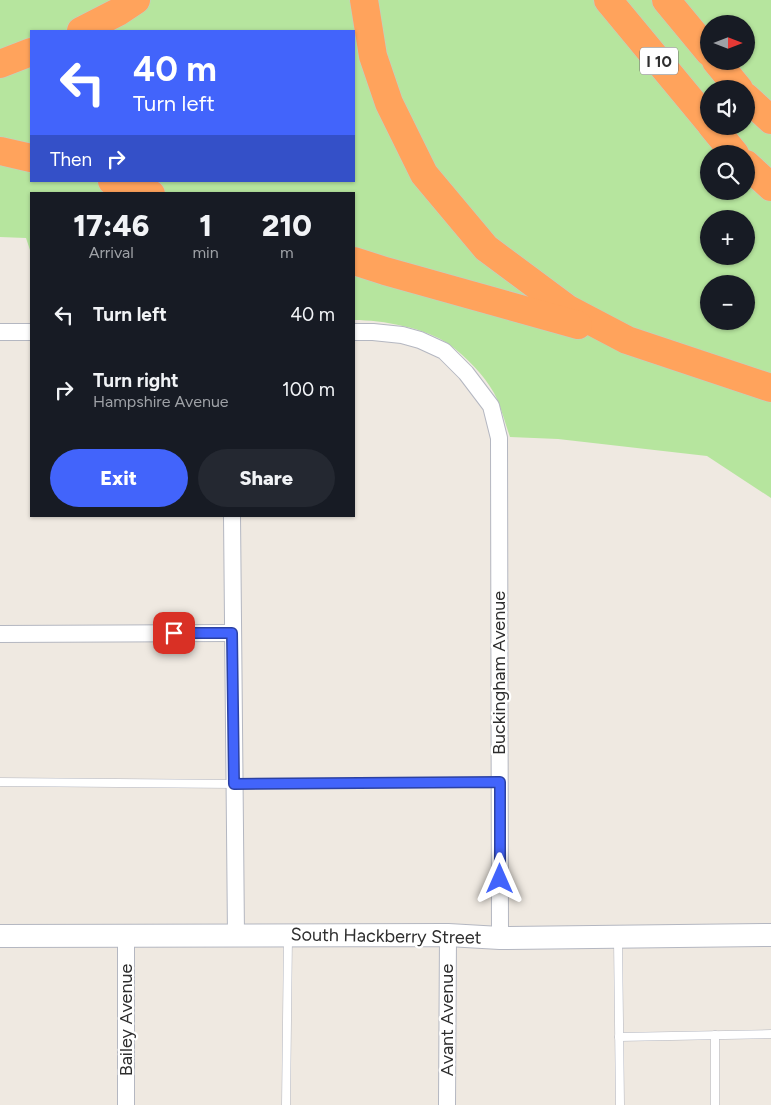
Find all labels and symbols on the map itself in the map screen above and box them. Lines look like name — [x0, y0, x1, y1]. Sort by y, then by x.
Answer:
north arrow — [700, 15, 755, 70]
road number: I 10 — [640, 48, 678, 74]
street label: Buckingham Avenue — [488, 591, 510, 755]
pin — [153, 612, 195, 654]
position arrow — [473, 852, 525, 904]
street label: South Hackberry Street — [290, 923, 482, 949]
street label: Bailey Avenue — [115, 963, 137, 1076]
street label: Avant Avenue — [436, 964, 458, 1076]

